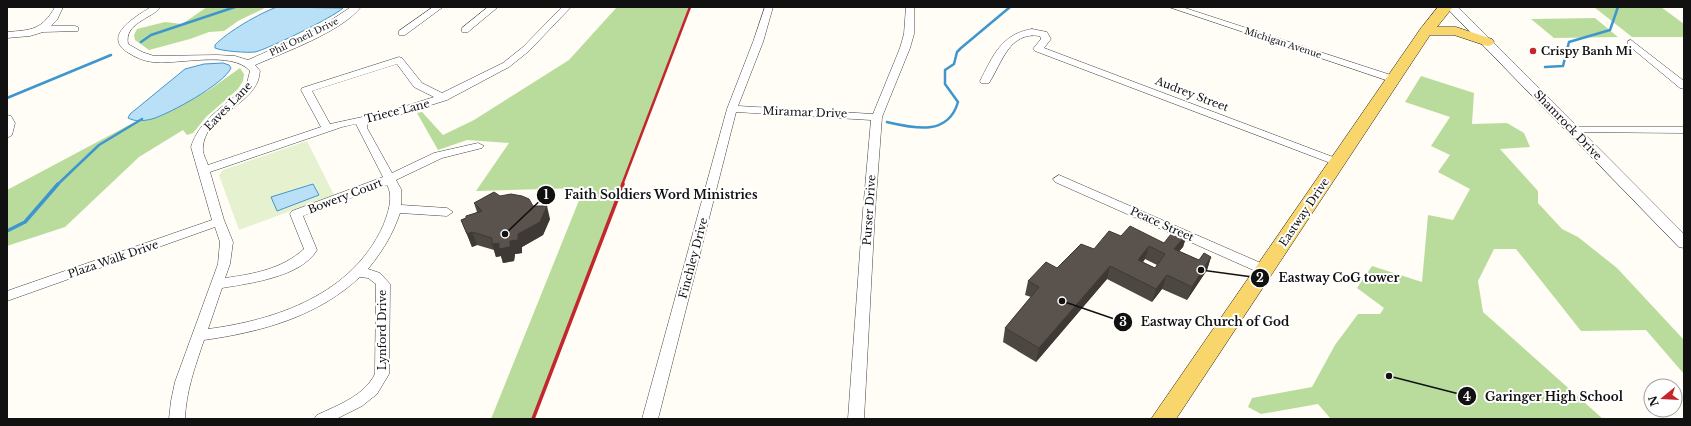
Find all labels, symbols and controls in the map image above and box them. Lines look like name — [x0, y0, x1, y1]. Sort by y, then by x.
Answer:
street label: Phil Oneil Drive — [268, 15, 340, 58]
street label: Michigan Avenue — [1243, 25, 1323, 60]
place label: Crispy Banh Mi — [1541, 44, 1632, 58]
marker: Crispy Banh Mi — [1528, 46, 1538, 56]
street label: Audrey Street — [1152, 73, 1231, 115]
street label: Eaves Lane — [201, 79, 255, 133]
street label: Shamrock Drive — [1531, 87, 1605, 163]
street label: Triece Lane — [363, 96, 431, 126]
street label: Miramar Drive — [763, 104, 847, 120]
street label: Purser Drive — [860, 174, 878, 246]
street label: Bowery Court — [306, 175, 385, 217]
street label: Eastway Drive — [1276, 175, 1332, 249]
callout: Faith Soldiers Word Ministries — [536, 183, 766, 207]
text: 1 — [543, 187, 549, 202]
text: Faith Soldiers Word Ministries — [565, 187, 758, 202]
street label: Peace Street — [1128, 204, 1197, 245]
street label: Finchley Drive — [675, 216, 711, 300]
street label: Plaza Walk Drive — [66, 237, 160, 281]
callout: Eastway CoG tower — [1250, 266, 1408, 290]
text: 2 — [1256, 270, 1264, 285]
text: Eastway CoG tower — [1279, 270, 1400, 285]
street label: Lynford Drive — [375, 290, 389, 370]
callout: Eastway Church of God — [1113, 310, 1298, 334]
text: 3 — [1119, 314, 1127, 329]
text: Eastway Church of God — [1141, 314, 1290, 329]
north arrow — [1643, 378, 1683, 418]
callout: Garinger High School — [1457, 384, 1631, 408]
text: 4 — [1463, 389, 1471, 404]
text: Garinger High School — [1485, 389, 1624, 404]
text: N — [1645, 393, 1662, 408]

